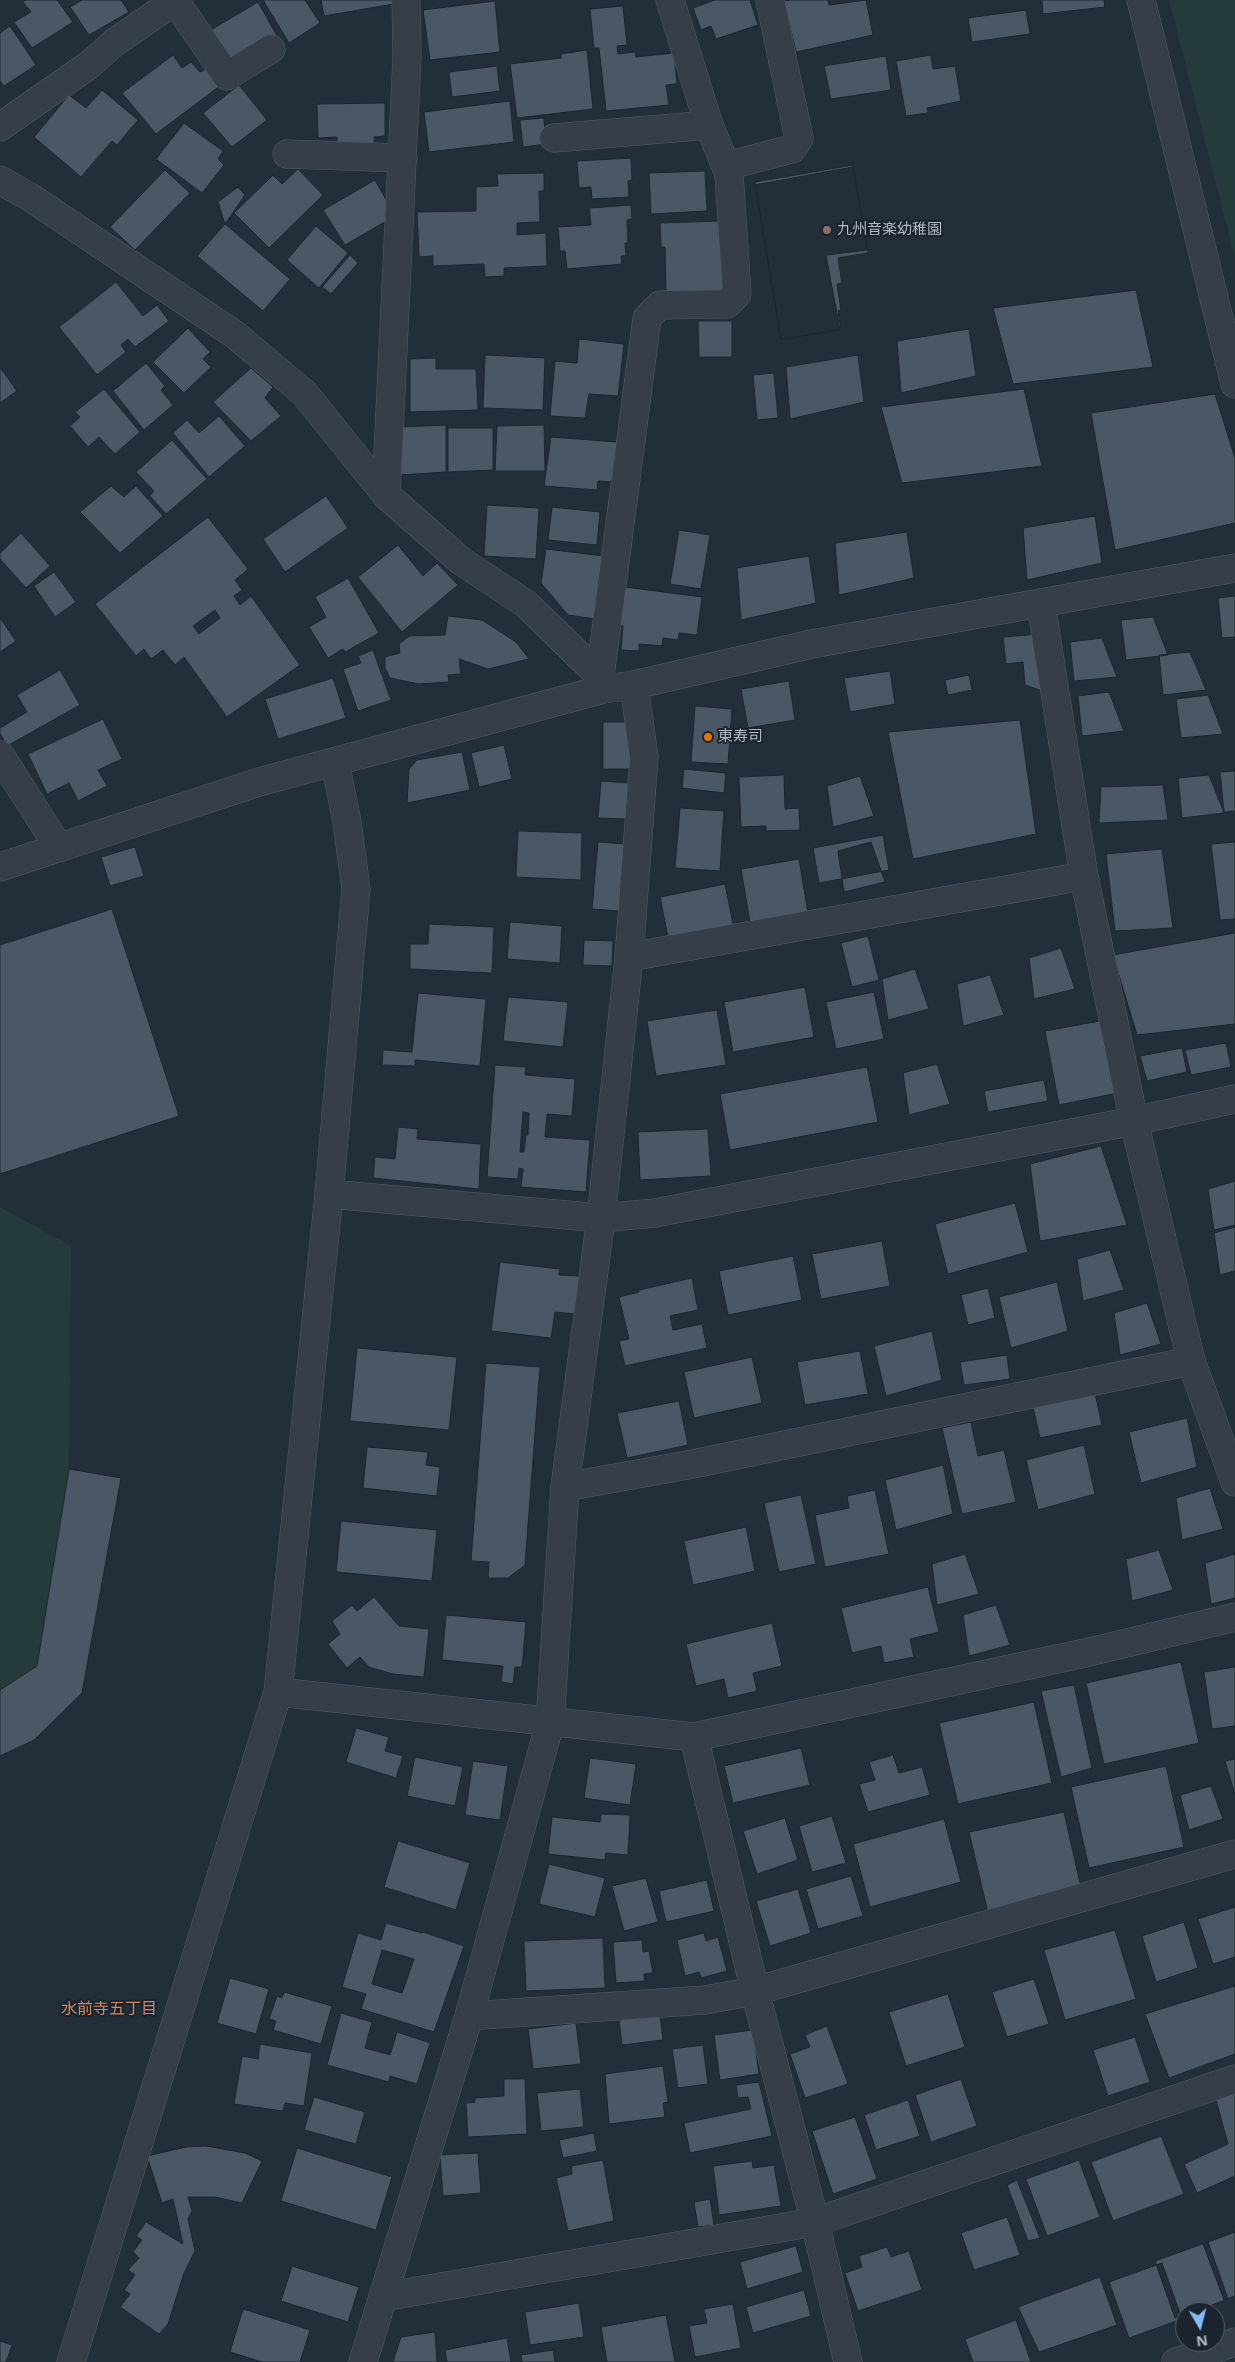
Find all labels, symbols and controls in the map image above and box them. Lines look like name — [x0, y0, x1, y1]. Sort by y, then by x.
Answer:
place label: 九州音楽幼稚園 — [837, 221, 942, 239]
marker: 九州音楽幼稚園 — [821, 224, 833, 236]
place label: 東寿司 — [718, 728, 763, 746]
marker: 東寿司 — [702, 731, 714, 743]
district label: 水前寺五丁目 — [61, 1999, 157, 2019]
north arrow — [1175, 2302, 1225, 2352]
text: N — [1195, 2331, 1209, 2352]

